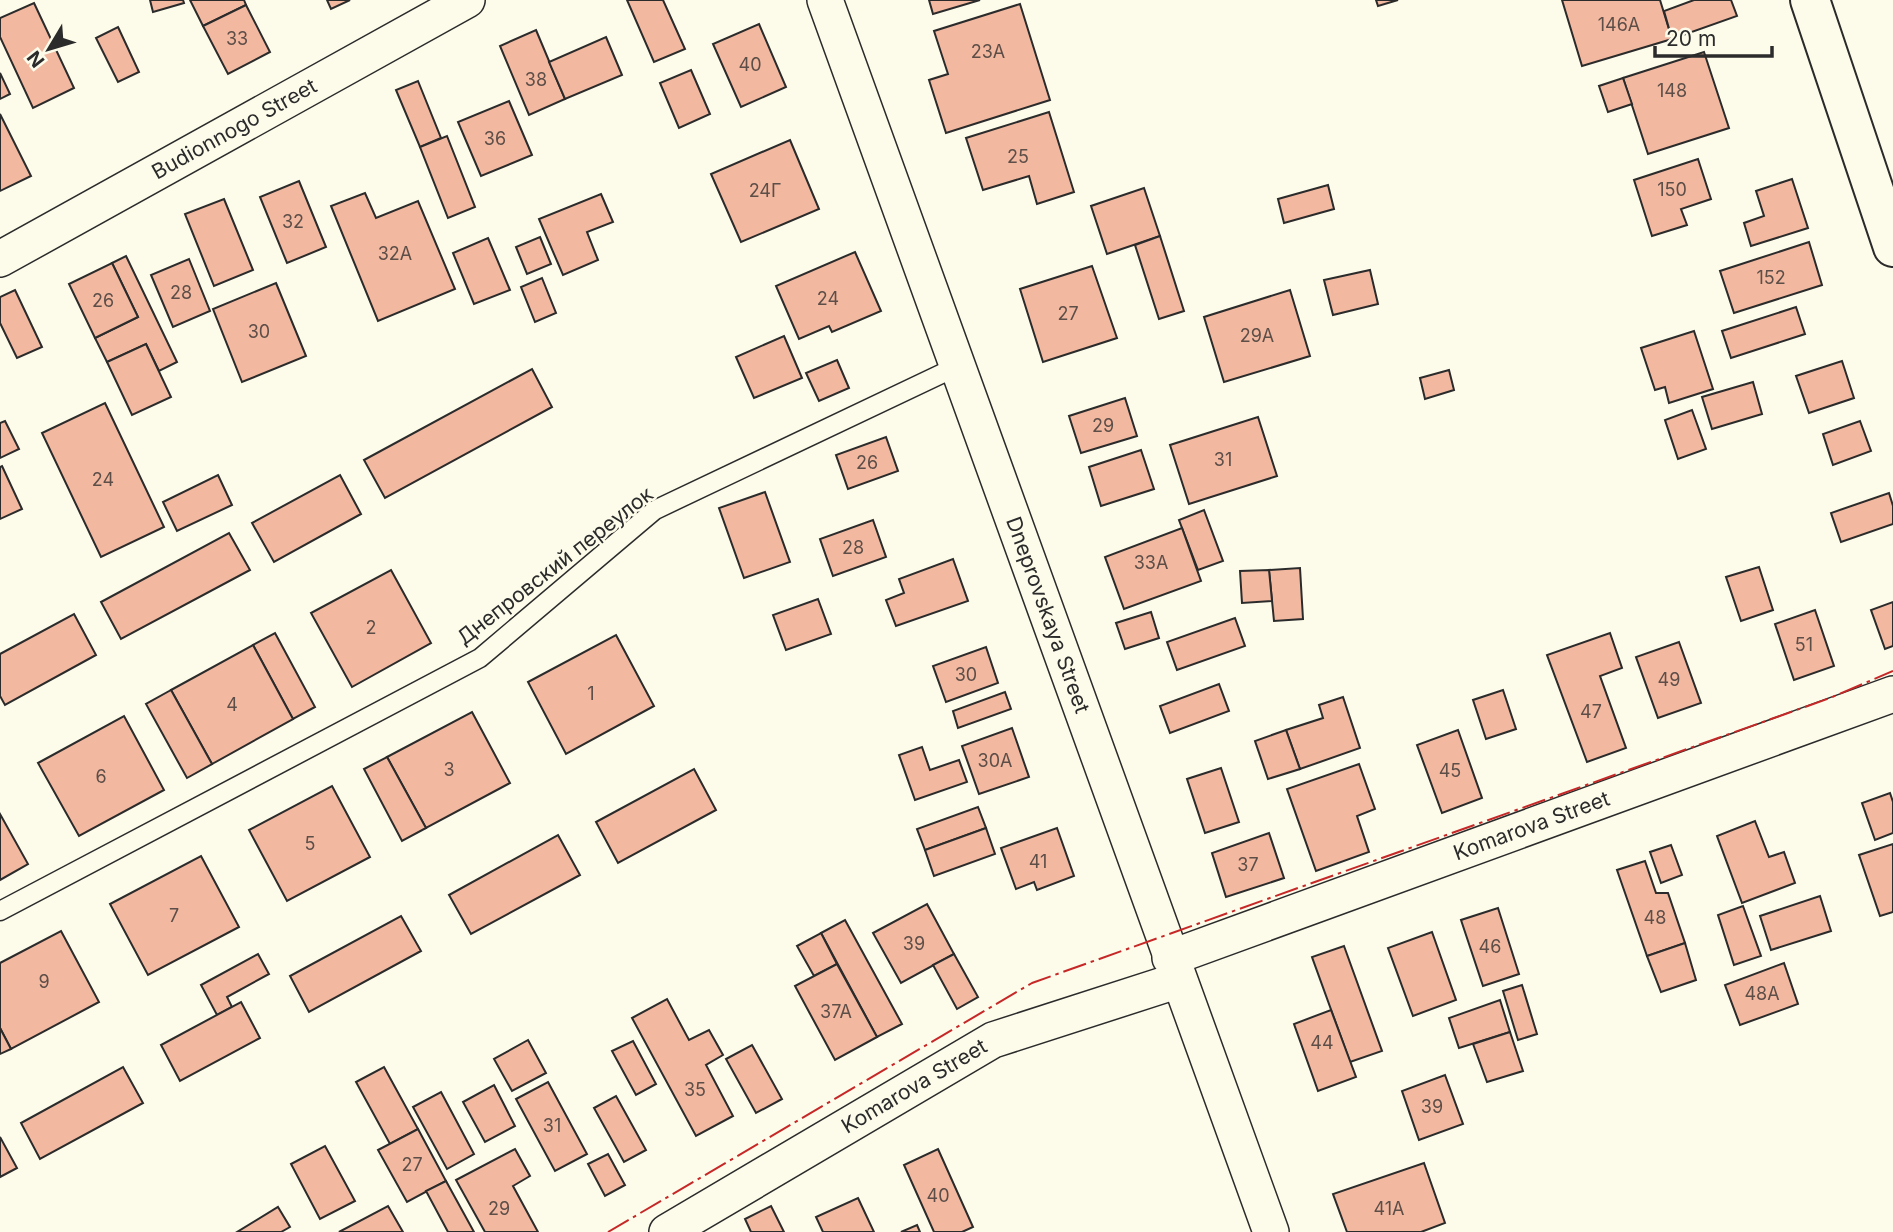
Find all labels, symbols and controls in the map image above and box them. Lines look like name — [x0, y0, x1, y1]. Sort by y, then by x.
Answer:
north arrow — [14, 14, 84, 84]
house number: 146А — [1598, 14, 1640, 35]
scale bar — [1655, 14, 1772, 58]
text: 20 m — [1666, 26, 1716, 51]
house number: 33 — [226, 28, 248, 49]
house number: 23А — [971, 41, 1005, 62]
text: N — [22, 46, 50, 72]
house number: 40 — [739, 54, 761, 75]
house number: 38 — [525, 69, 547, 90]
street label: Budionnogo Street — [147, 73, 321, 184]
house number: 148 — [1657, 80, 1687, 101]
house number: 36 — [484, 128, 506, 149]
house number: 25 — [1007, 146, 1029, 167]
house number: 150 — [1657, 179, 1687, 200]
house number: 24Г — [749, 180, 781, 201]
house number: 32 — [282, 211, 304, 232]
house number: 32А — [378, 243, 412, 264]
house number: 152 — [1756, 267, 1786, 288]
house number: 28 — [170, 282, 192, 303]
house number: 24 — [817, 288, 839, 309]
house number: 26 — [92, 290, 114, 311]
house number: 27 — [1057, 303, 1079, 324]
house number: 30 — [248, 321, 270, 342]
house number: 29А — [1240, 325, 1274, 346]
house number: 29 — [1092, 415, 1114, 436]
house number: 31 — [1214, 449, 1232, 470]
house number: 26 — [856, 452, 878, 473]
house number: 24 — [92, 469, 114, 490]
street label: Днепровский переулок — [452, 481, 658, 650]
street label: Dneprovskaya Street — [1001, 513, 1095, 716]
house number: 28 — [842, 537, 864, 558]
house number: 33А — [1134, 552, 1168, 573]
house number: 2 — [366, 617, 376, 638]
house number: 51 — [1795, 634, 1813, 655]
house number: 30 — [955, 664, 977, 685]
house number: 49 — [1658, 669, 1680, 690]
house number: 1 — [587, 683, 595, 704]
house number: 4 — [226, 694, 238, 715]
house number: 47 — [1580, 701, 1602, 722]
house number: 30А — [978, 750, 1012, 771]
house number: 3 — [443, 759, 455, 780]
house number: 45 — [1439, 760, 1461, 781]
house number: 6 — [95, 766, 107, 787]
street label: Komarova Street — [1450, 785, 1613, 865]
house number: 5 — [305, 833, 315, 854]
house number: 41 — [1029, 851, 1047, 872]
house number: 37 — [1237, 854, 1259, 875]
house number: 7 — [169, 905, 179, 926]
house number: 48 — [1644, 907, 1666, 928]
house number: 39 — [903, 933, 925, 954]
house number: 46 — [1479, 936, 1501, 957]
house number: 9 — [38, 971, 50, 992]
house number: 48А — [1744, 983, 1780, 1004]
house number: 37А — [820, 1001, 852, 1022]
house number: 44 — [1310, 1032, 1334, 1053]
street label: Komarova Street — [837, 1033, 991, 1138]
house number: 35 — [684, 1079, 706, 1100]
house number: 39 — [1421, 1096, 1443, 1117]
house number: 31 — [543, 1115, 561, 1136]
house number: 27 — [401, 1154, 423, 1175]
house number: 40 — [927, 1185, 949, 1206]
house number: 29 — [488, 1198, 510, 1219]
house number: 41А — [1373, 1198, 1405, 1219]

